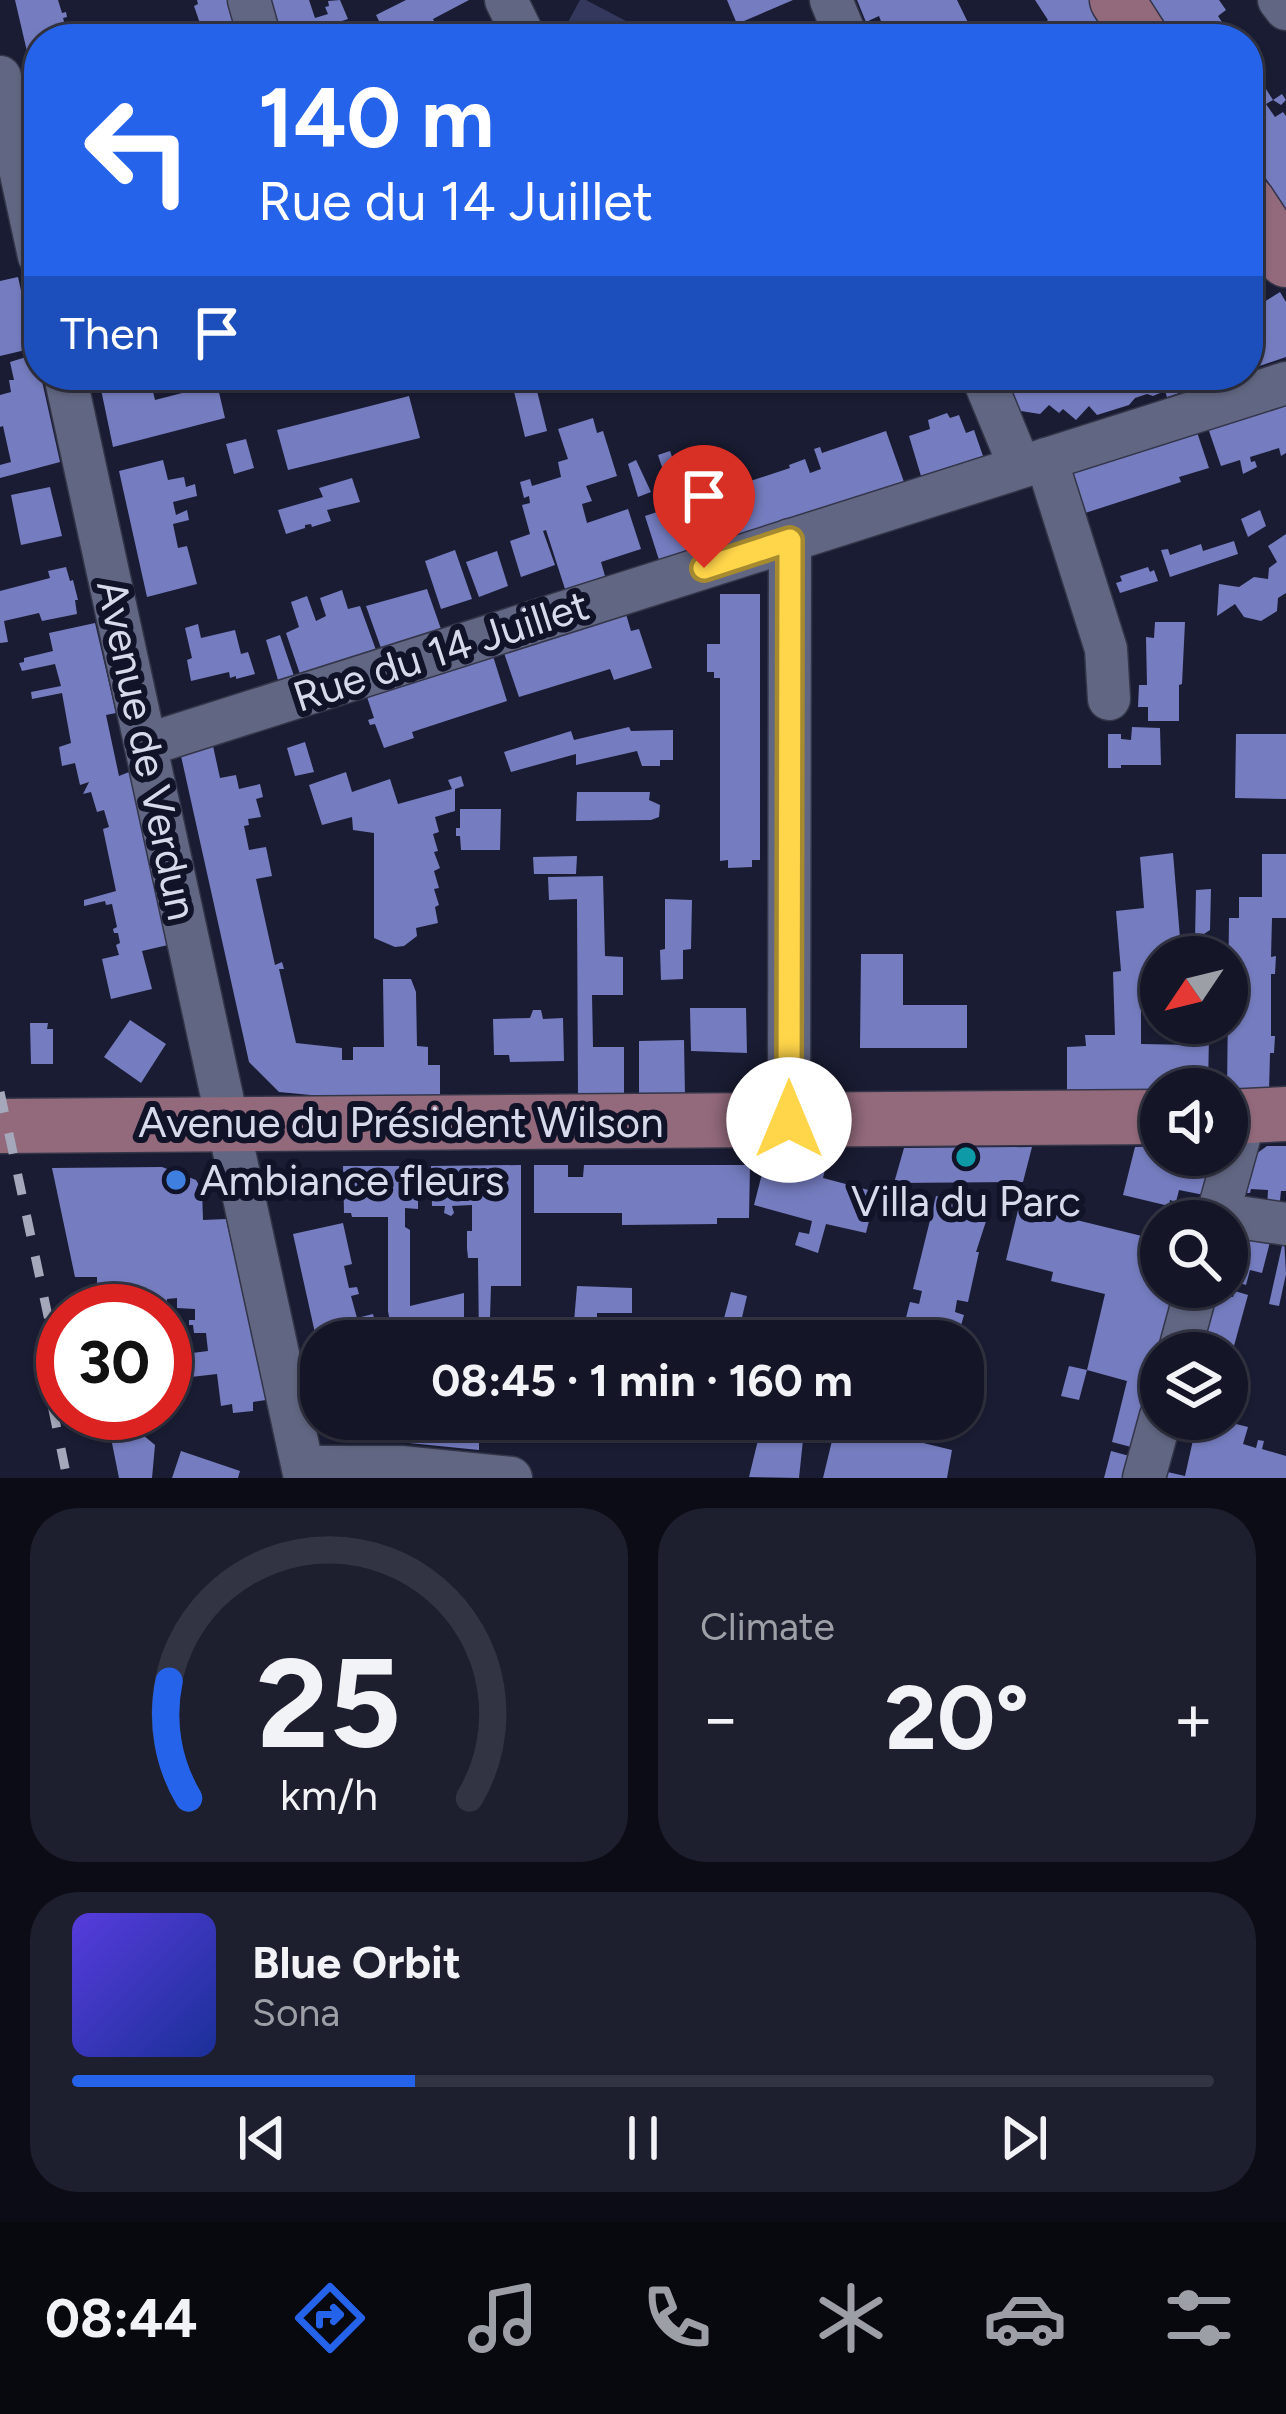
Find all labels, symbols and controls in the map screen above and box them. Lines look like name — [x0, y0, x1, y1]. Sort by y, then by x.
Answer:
text: 140 m — [258, 67, 494, 168]
icon: left — [60, 72, 216, 228]
text: Rue du 14 Juillet — [258, 169, 653, 234]
icon: arrive — [184, 300, 250, 366]
text: Then — [60, 306, 160, 360]
pin — [653, 445, 755, 568]
icon: arrive — [671, 463, 737, 529]
street label: Avenue de Verdun — [86, 575, 208, 925]
street label: Rue du 14 Juillet — [287, 579, 595, 723]
north arrow — [1140, 936, 1248, 1044]
map controls — [1140, 936, 1248, 1440]
position arrow — [726, 1057, 852, 1183]
button: sound — [1140, 1068, 1248, 1176]
street label: Avenue du Président Wilson — [138, 1097, 664, 1148]
marker: Villa du Parc — [953, 1144, 979, 1170]
place label: Ambiance fleurs — [200, 1155, 504, 1206]
marker: Ambiance fleurs — [163, 1167, 189, 1193]
place label: Villa du Parc — [851, 1176, 1081, 1227]
button: search — [1140, 1200, 1248, 1308]
speed limit sign: 30 — [36, 1284, 192, 1440]
button: layers — [1140, 1332, 1248, 1440]
text: 08:45 · 1 min · 160 m — [431, 1353, 853, 1407]
text: Climate — [700, 1603, 835, 1650]
text: 25 — [257, 1628, 401, 1778]
text: 20° — [885, 1663, 1029, 1772]
text: − — [700, 1678, 741, 1758]
text: + — [1173, 1678, 1214, 1758]
text: km/h — [280, 1769, 378, 1821]
text: Blue Orbit — [252, 1935, 461, 1989]
text: Sona — [252, 1989, 340, 2036]
icon: previous — [229, 2105, 295, 2171]
icon: pause — [610, 2105, 676, 2171]
icon: next — [991, 2105, 1057, 2171]
icon: directions — [288, 2276, 372, 2360]
icon: music — [461, 2276, 545, 2360]
icon: phone — [635, 2276, 719, 2360]
icon: climate — [809, 2276, 893, 2360]
icon: car — [983, 2276, 1067, 2360]
icon: filters — [1157, 2276, 1241, 2360]
text: 08:44 — [45, 2286, 198, 2351]

